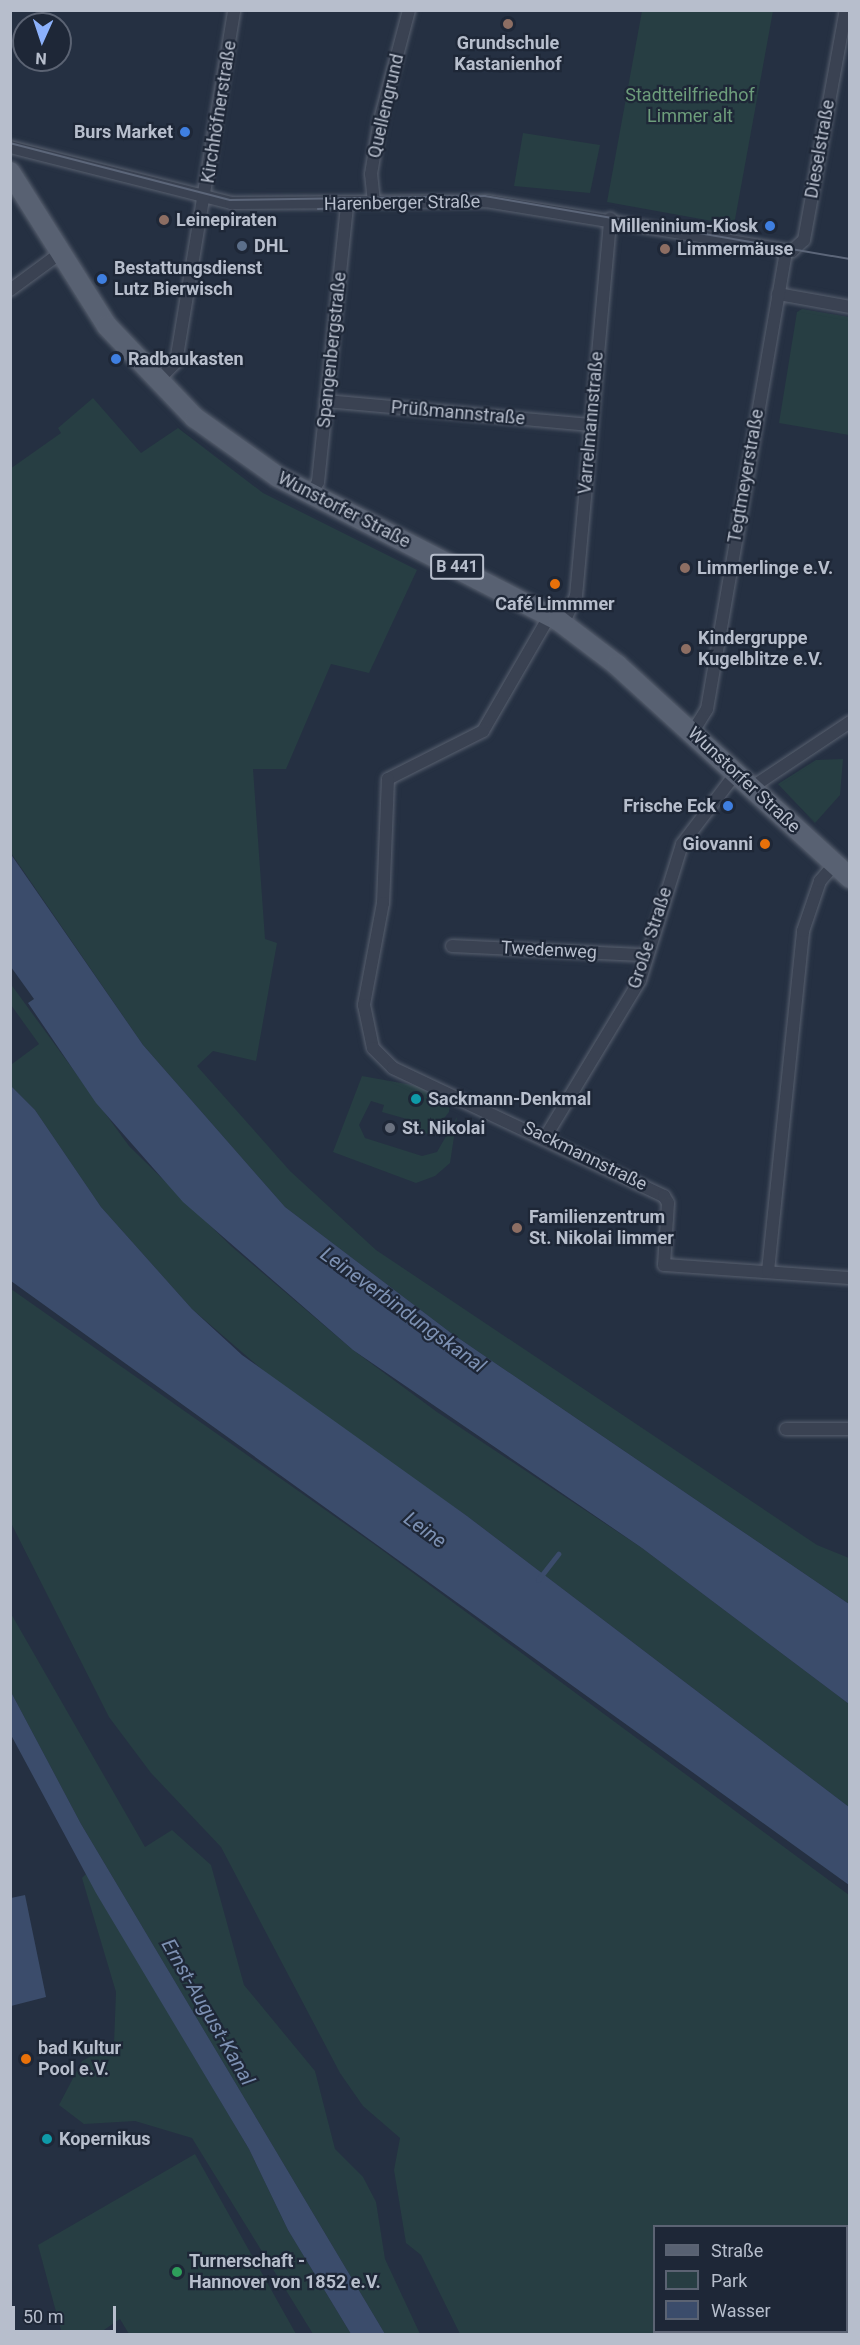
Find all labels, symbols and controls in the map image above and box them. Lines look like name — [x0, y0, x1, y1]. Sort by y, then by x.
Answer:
north arrow — [12, 12, 72, 72]
marker: Grundschule Kastanienhof — [501, 17, 515, 31]
place label: Grundschule Kastanienhof — [454, 33, 562, 76]
street label: Kirchhöfnerstraße — [197, 39, 241, 185]
text: N — [35, 49, 47, 68]
street label: Quellengrund — [364, 52, 408, 160]
park label: Stadtteilfriedhof Limmer alt — [625, 85, 755, 128]
street label: Dieselstraße — [801, 98, 839, 200]
place label: Burs Market — [74, 121, 173, 143]
marker: Burs Market — [178, 125, 192, 139]
street label: Harenberger Straße — [324, 191, 480, 215]
place label: Leinepiraten — [176, 209, 277, 231]
marker: Leinepiraten — [157, 213, 171, 227]
place label: Milleninium-Kiosk — [611, 215, 758, 237]
marker: Milleninium-Kiosk — [763, 219, 777, 233]
place label: DHL — [254, 235, 288, 257]
place label: Limmermäuse — [677, 238, 793, 260]
marker: DHL — [235, 239, 249, 253]
marker: Limmermäuse — [658, 242, 672, 256]
place label: Bestattungsdienst Lutz Bierwisch — [114, 258, 262, 300]
street label: Spangenbergstraße — [313, 271, 351, 429]
marker: Bestattungsdienst Lutz Bierwisch — [95, 272, 109, 286]
place label: Radbaukasten — [128, 348, 244, 370]
street label: Varrelmannstraße — [574, 351, 608, 495]
marker: Radbaukasten — [109, 352, 123, 366]
street label: Prüßmannstraße — [390, 396, 526, 430]
street label: Tegtmeyerstraße — [724, 407, 768, 545]
street label: Wunstorfer Straße — [274, 467, 414, 553]
road number: B 441 — [430, 554, 484, 580]
place label: Limmerlinge e.V. — [697, 557, 833, 579]
marker: Limmerlinge e.V. — [678, 561, 692, 575]
marker: Café Limmmer — [548, 577, 562, 591]
place label: Café Limmmer — [495, 593, 615, 615]
place label: Kindergruppe Kugelblitze e.V. — [698, 628, 823, 670]
marker: Kindergruppe Kugelblitze e.V. — [679, 642, 693, 656]
street label: Wunstorfer Straße — [683, 722, 805, 838]
place label: Frische Eck — [623, 795, 716, 817]
marker: Frische Eck — [721, 799, 735, 813]
place label: Giovanni — [682, 833, 753, 855]
marker: Giovanni — [758, 837, 772, 851]
street label: Große Straße — [623, 884, 677, 992]
street label: Twedenweg — [500, 937, 598, 963]
place label: Sackmann-Denkmal — [428, 1088, 591, 1110]
marker: Sackmann-Denkmal — [409, 1092, 423, 1106]
place label: St. Nikolai — [402, 1117, 485, 1139]
street label: Sackmannstraße — [519, 1117, 651, 1195]
marker: St. Nikolai — [383, 1121, 397, 1135]
place label: Familienzentrum St. Nikolai limmer — [529, 1207, 674, 1250]
marker: Familienzentrum St. Nikolai limmer — [510, 1221, 524, 1235]
water label: Leineverbindungskanal — [316, 1242, 490, 1378]
water label: Leine — [399, 1507, 451, 1553]
water label: Ernst-August-Kanal — [156, 1934, 260, 2090]
place label: bad Kultur Pool e.V. — [38, 2038, 121, 2080]
marker: bad Kultur Pool e.V. — [19, 2052, 33, 2066]
place label: Kopernikus — [59, 2128, 151, 2150]
marker: Kopernikus — [40, 2132, 54, 2146]
legend — [653, 2225, 848, 2333]
text: Straße — [711, 2240, 763, 2261]
place label: Turnerschaft - Hannover von 1852 e.V. — [189, 2251, 381, 2294]
marker: Turnerschaft - Hannover von 1852 e.V. — [170, 2265, 184, 2279]
text: Park — [711, 2270, 747, 2291]
scale bar — [15, 2294, 118, 2332]
text: Wasser — [711, 2300, 771, 2321]
text: 50 m — [23, 2306, 63, 2327]

